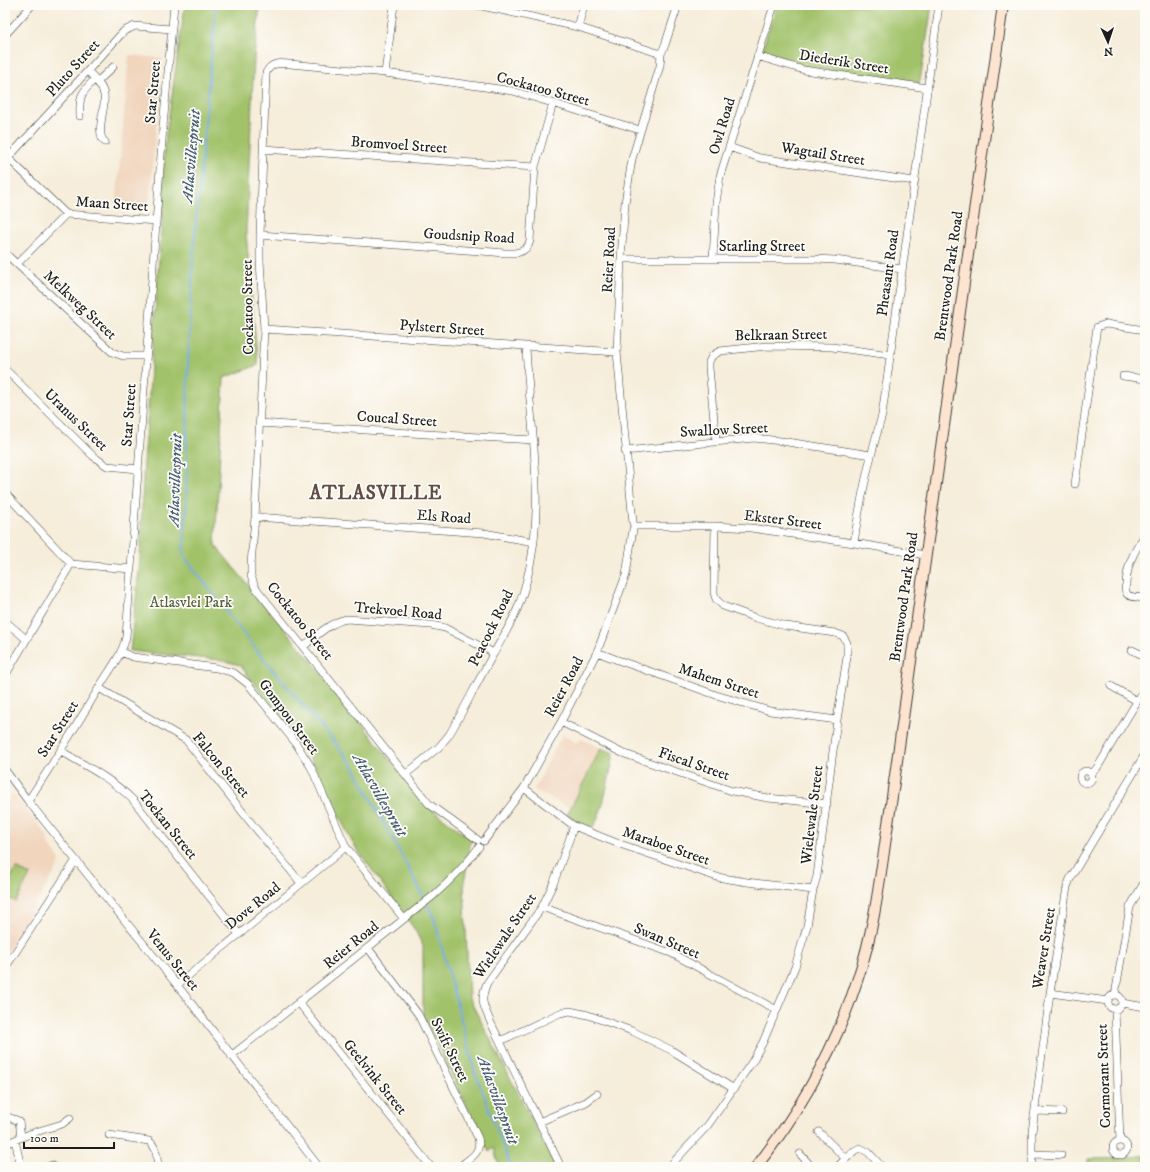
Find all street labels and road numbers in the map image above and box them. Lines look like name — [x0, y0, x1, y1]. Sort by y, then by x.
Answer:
street label: Pluto Street — [42, 35, 104, 101]
street label: Diederik Street — [798, 46, 890, 78]
street label: Star Street — [141, 59, 165, 124]
street label: Cockatoo Street — [494, 67, 592, 111]
street label: Owl Road — [704, 95, 740, 157]
street label: Bromvoel Street — [350, 132, 448, 158]
street label: Wagtail Street — [779, 138, 867, 170]
street label: Maan Street — [75, 192, 149, 216]
street label: Brentwood Park Road — [930, 209, 968, 342]
street label: Goudsnip Road — [423, 224, 515, 248]
street label: Reier Road — [598, 226, 620, 293]
street label: Pheasant Road — [873, 228, 904, 318]
street label: Starling Street — [719, 237, 806, 256]
street label: Cockatoo Street — [238, 259, 258, 355]
street label: Melkweg Street — [39, 266, 121, 344]
street label: Pylstert Street — [399, 316, 485, 340]
street label: Belkraan Street — [735, 325, 828, 345]
street label: Star Street — [117, 383, 141, 447]
street label: Uranus Street — [40, 385, 112, 455]
street label: Coucal Street — [356, 407, 438, 431]
street label: Swallow Street — [679, 418, 769, 442]
street label: Els Road — [416, 506, 472, 528]
street label: Ekster Street — [743, 506, 823, 534]
street label: Brentwood Park Road — [885, 530, 923, 663]
street label: Cockatoo Street — [263, 578, 338, 664]
street label: Peacock Road — [464, 586, 518, 669]
street label: Trekvoel Road — [353, 598, 443, 624]
street label: Reier Road — [540, 653, 588, 721]
street label: Mahem Street — [676, 659, 762, 703]
street label: Gompou Street — [254, 675, 324, 759]
street label: Star Street — [33, 697, 83, 761]
street label: Falcon Street — [188, 728, 254, 802]
street label: Fiscal Street — [656, 743, 732, 785]
street label: Wielewale Street — [796, 764, 828, 867]
street label: Toekan Street — [134, 787, 202, 864]
street label: Maraboe Street — [620, 822, 712, 870]
street label: Dove Road — [222, 878, 285, 934]
street label: Wielewale Street — [469, 889, 541, 983]
street label: Weaver Street — [1028, 906, 1060, 991]
street label: Reier Road — [319, 917, 383, 973]
street label: Swan Street — [631, 919, 703, 964]
street label: Venus Street — [142, 925, 204, 995]
street label: Swift Street — [426, 1015, 474, 1086]
street label: Cormorant Street — [1093, 1023, 1115, 1129]
street label: Geelvink Street — [339, 1035, 411, 1119]

